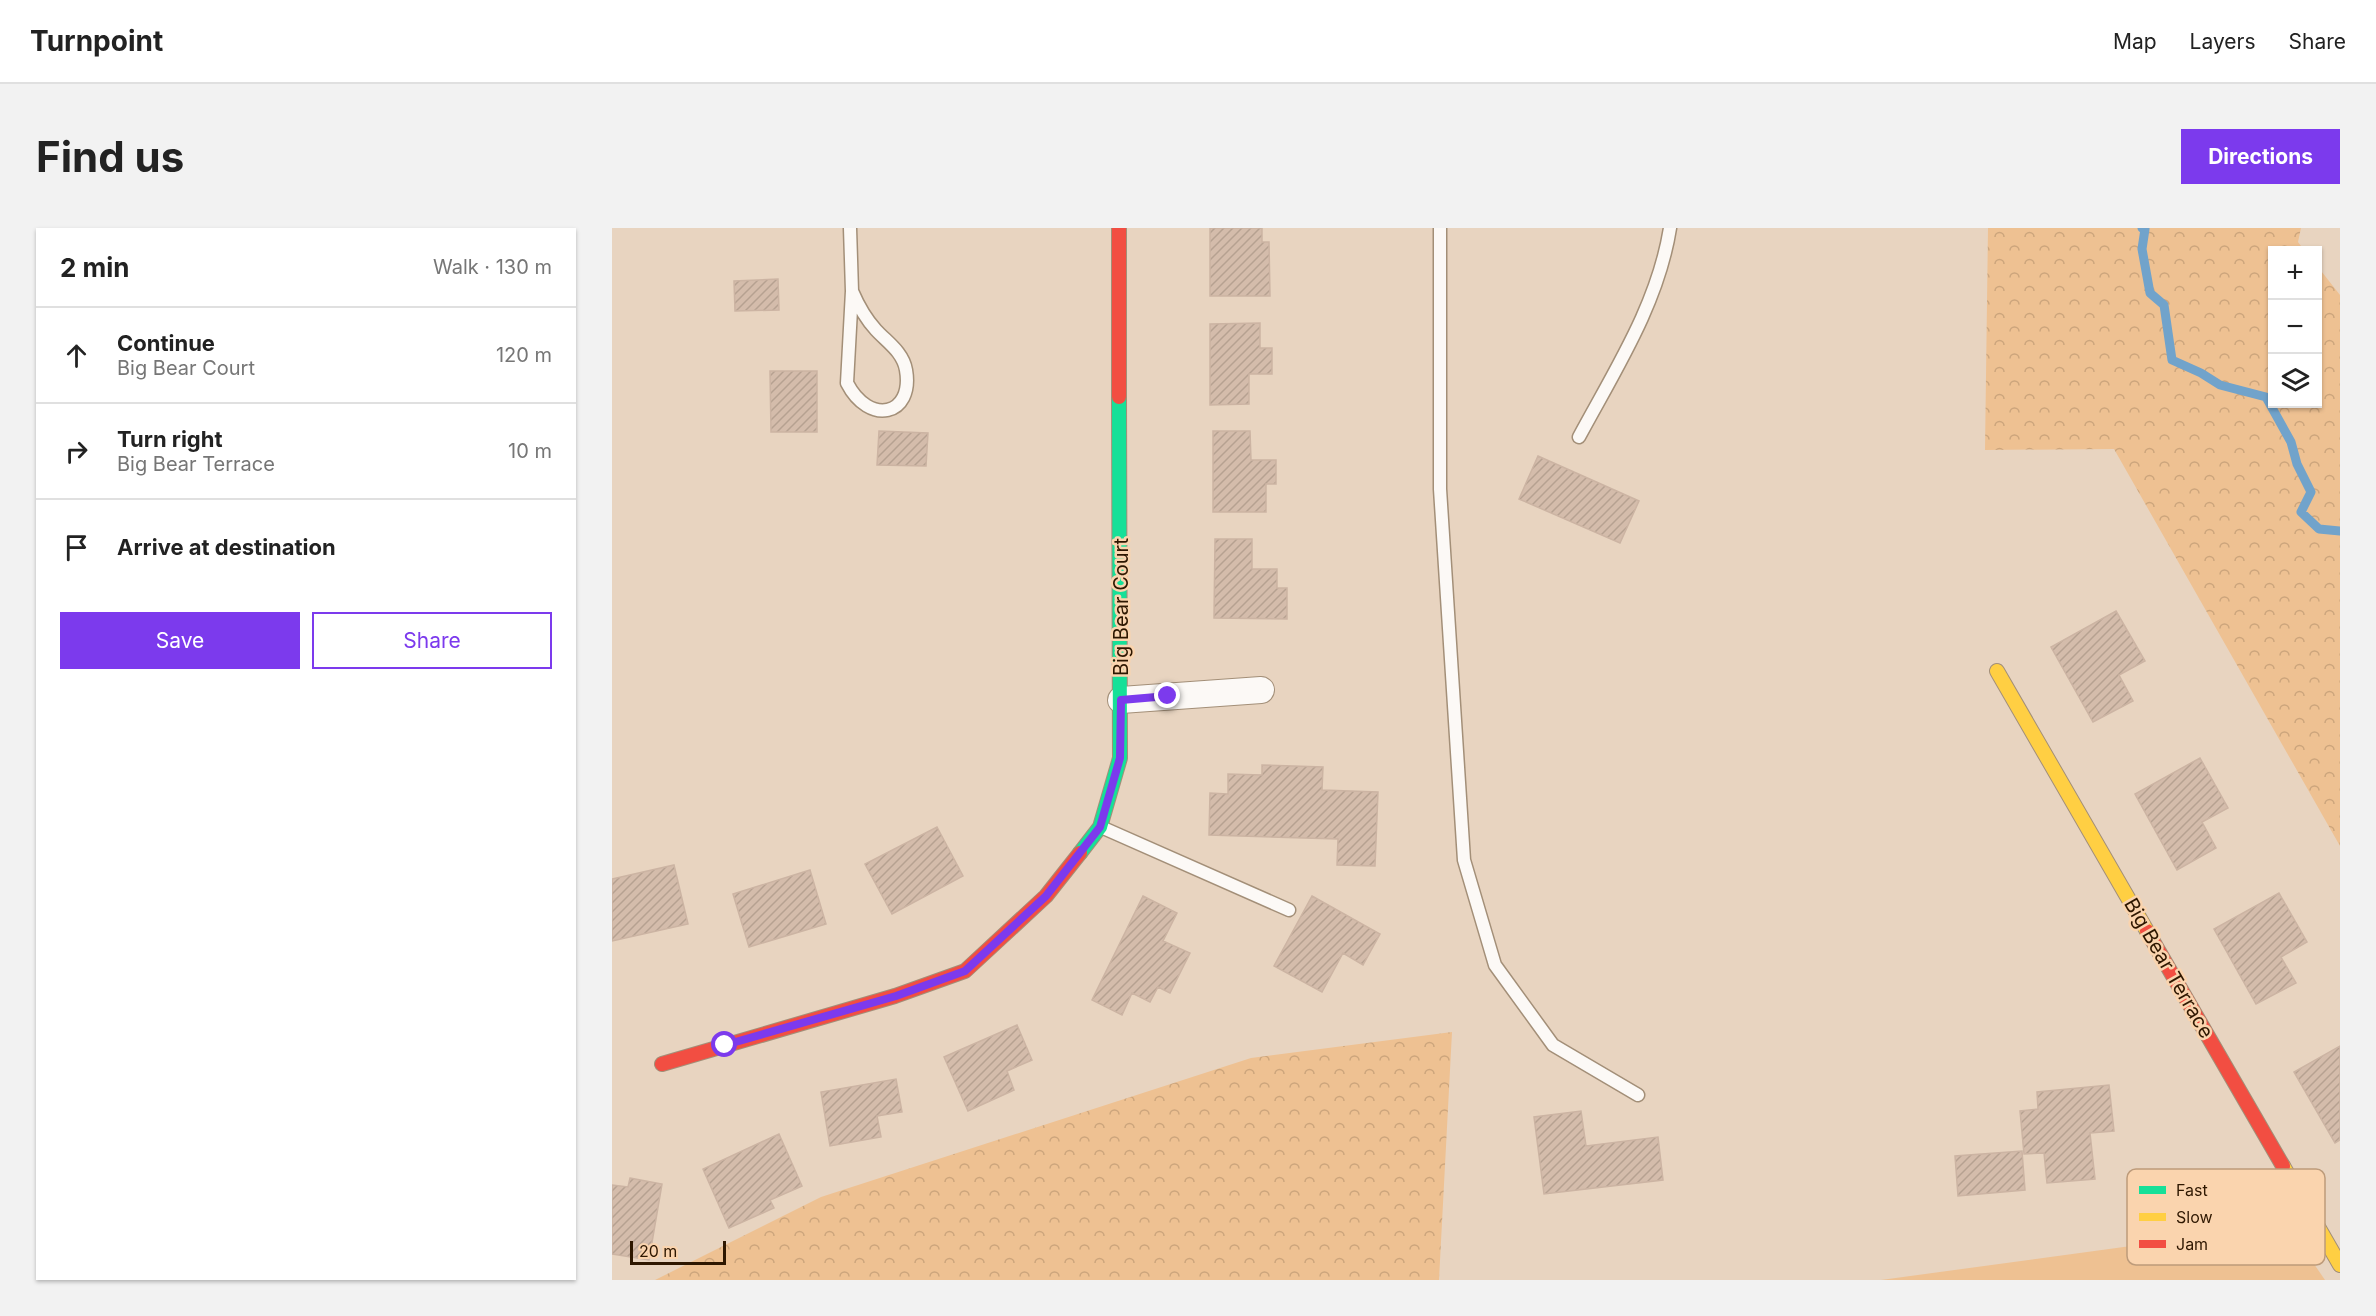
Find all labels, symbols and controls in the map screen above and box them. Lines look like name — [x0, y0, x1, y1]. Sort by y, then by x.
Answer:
text: Turnpoint — [30, 24, 163, 58]
text: Map — [2113, 29, 2157, 54]
text: Layers — [2190, 29, 2256, 54]
text: Share — [2289, 29, 2346, 54]
button: Directions — [2181, 129, 2340, 184]
text: Find us — [36, 131, 184, 182]
map controls — [2268, 246, 2322, 408]
button: + — [2268, 246, 2322, 300]
text: 2 min — [60, 252, 130, 283]
text: Walk · 130 m — [433, 255, 552, 279]
button: − — [2268, 300, 2322, 354]
text: Continue — [117, 330, 215, 356]
icon: ahead — [60, 339, 93, 372]
text: 120 m — [496, 343, 552, 367]
button: layers — [2268, 354, 2322, 408]
text: Big Bear Court — [117, 356, 255, 380]
text: Turn right — [117, 426, 223, 452]
icon: right — [60, 435, 93, 468]
text: 10 m — [508, 439, 552, 463]
text: Big Bear Terrace — [117, 452, 275, 476]
icon: arrive — [60, 531, 93, 564]
text: Arrive at destination — [117, 534, 336, 560]
street label: Big Bear Court — [1109, 538, 1133, 676]
button: Save — [60, 612, 300, 669]
button: Share — [312, 612, 552, 669]
route end — [1154, 682, 1180, 708]
street label: Big Bear Terrace — [2119, 894, 2219, 1042]
route start — [711, 1031, 737, 1057]
legend — [2127, 1169, 2325, 1265]
text: Fast — [2176, 1180, 2208, 1200]
text: Slow — [2176, 1207, 2213, 1227]
text: Jam — [2176, 1234, 2208, 1254]
scale bar — [630, 1238, 726, 1266]
text: 20 m — [639, 1241, 677, 1261]

